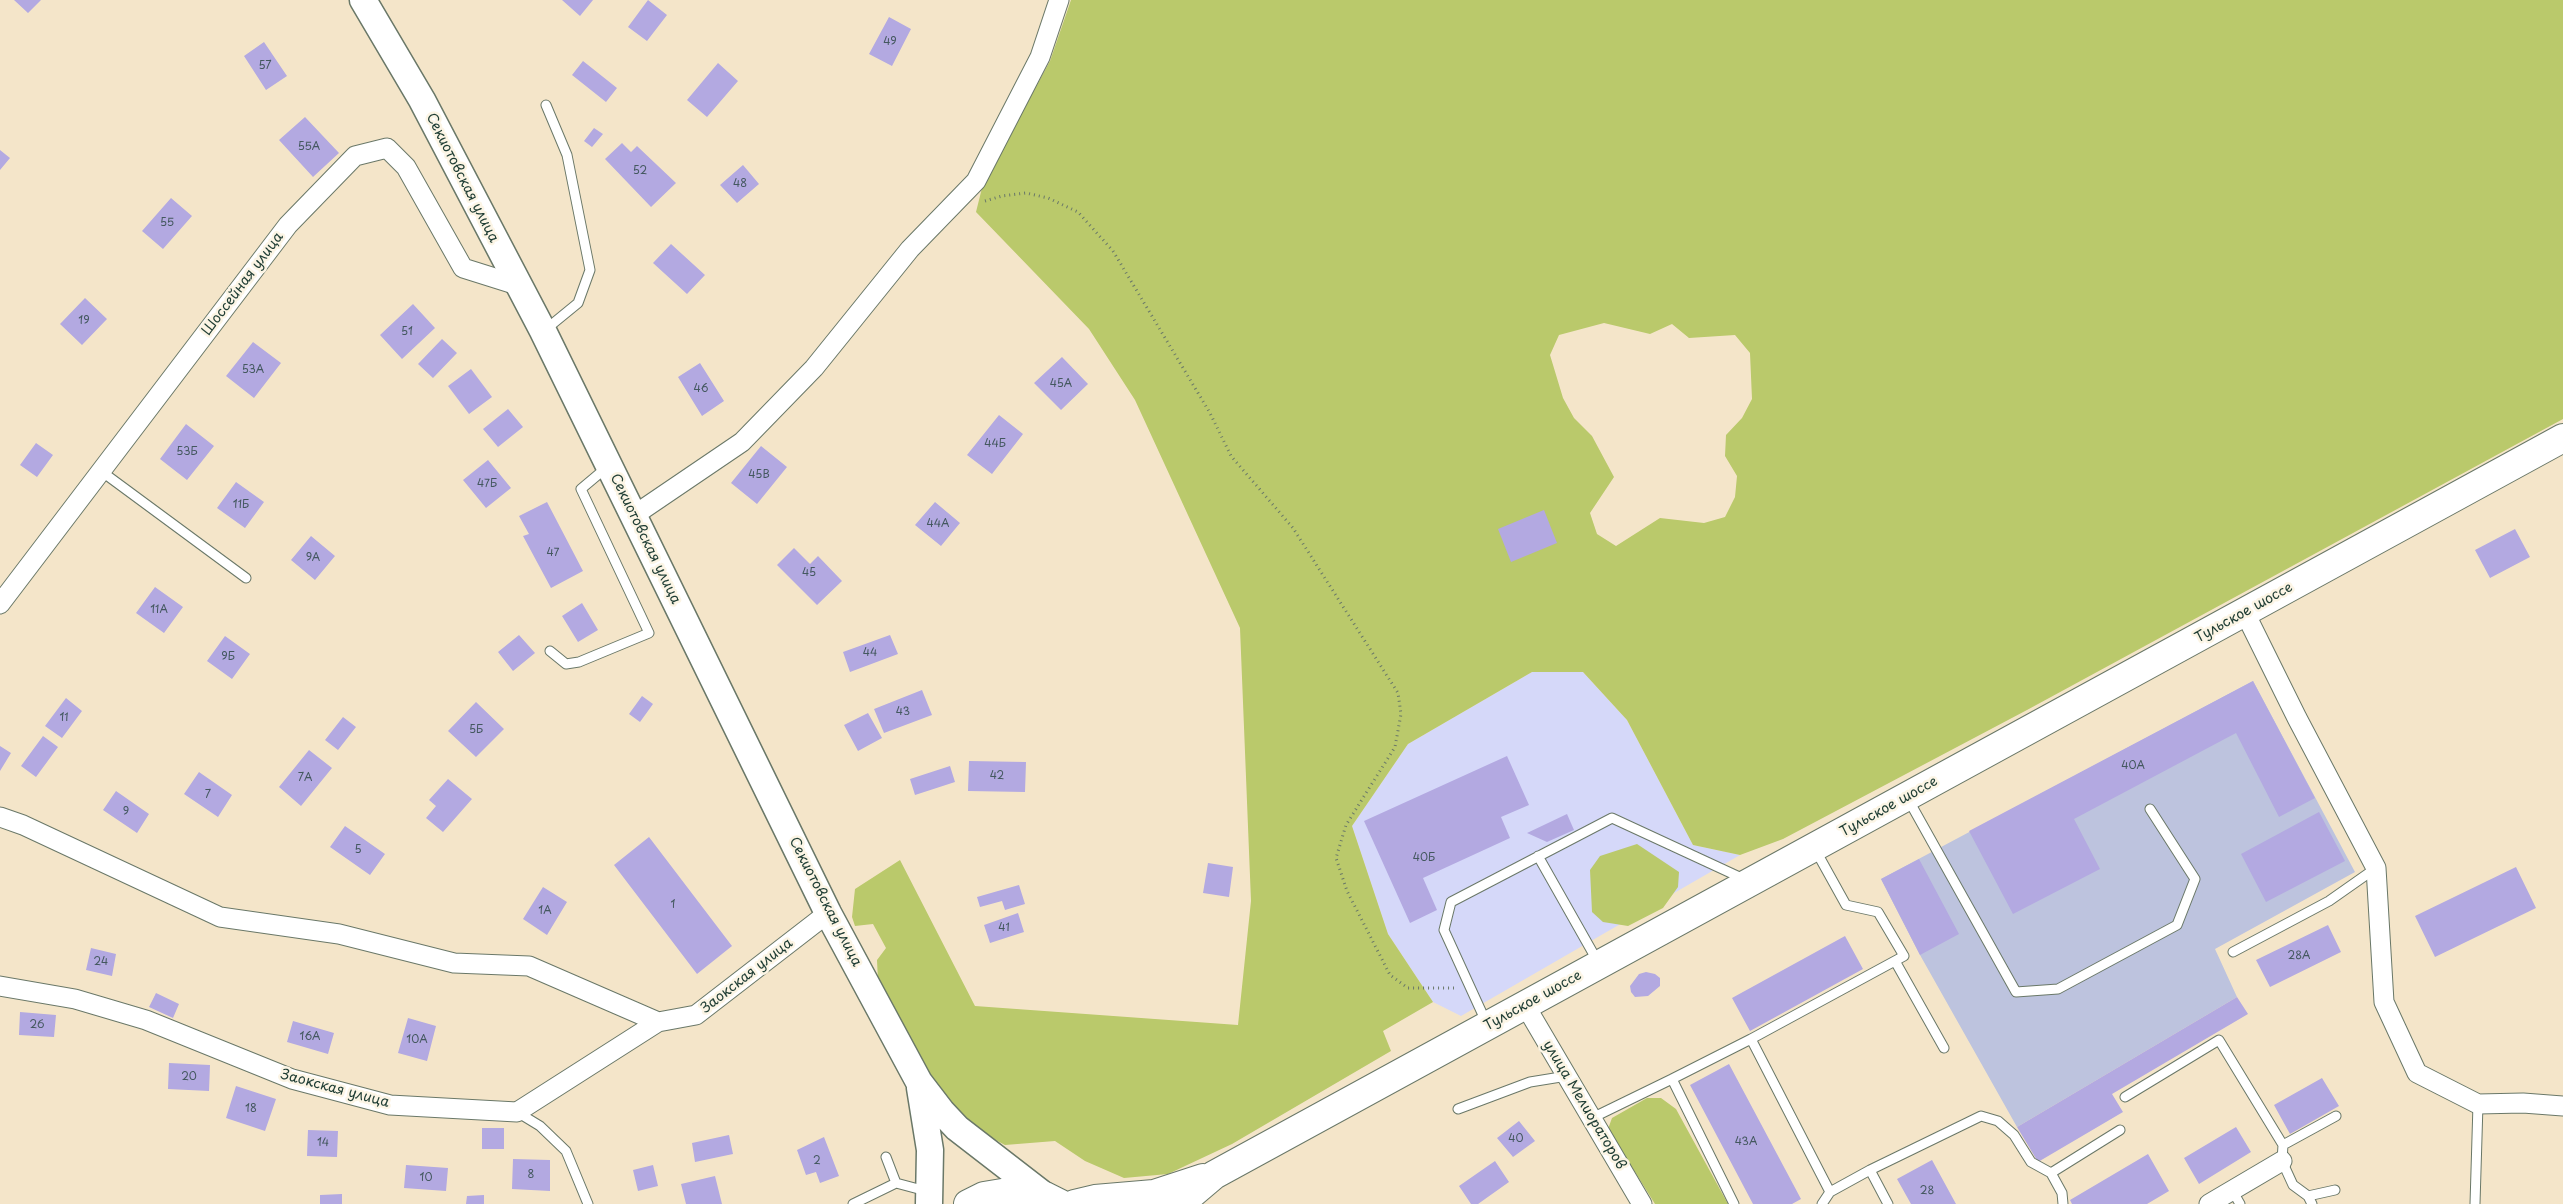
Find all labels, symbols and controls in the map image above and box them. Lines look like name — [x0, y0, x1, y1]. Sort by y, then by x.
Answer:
house number: 49 — [883, 35, 897, 49]
house number: 57 — [258, 59, 272, 73]
street label: Секиотовская улица — [422, 111, 502, 245]
house number: 55А — [298, 140, 320, 154]
house number: 52 — [633, 164, 647, 178]
house number: 48 — [733, 177, 747, 191]
house number: 55 — [160, 216, 174, 230]
street label: Шоссейная улица — [199, 229, 287, 339]
house number: 19 — [78, 314, 90, 328]
house number: 51 — [401, 325, 413, 339]
house number: 53А — [242, 363, 264, 377]
house number: 45А — [1050, 377, 1072, 391]
house number: 46 — [694, 382, 708, 396]
house number: 44Б — [984, 437, 1006, 451]
house number: 53Б — [176, 445, 198, 459]
house number: 45В — [748, 468, 770, 482]
street label: Секиотовская улица — [606, 471, 684, 607]
house number: 47Б — [477, 477, 497, 491]
house number: 11Б — [233, 498, 249, 512]
house number: 44А — [927, 517, 949, 531]
house number: 47 — [547, 546, 559, 560]
house number: 9А — [306, 551, 320, 565]
house number: 45 — [802, 566, 816, 580]
street label: Тульское шоссе — [2192, 579, 2296, 647]
house number: 11А — [150, 603, 168, 617]
house number: 44 — [863, 646, 877, 660]
house number: 9Б — [221, 650, 235, 664]
house number: 43 — [896, 705, 910, 719]
house number: 11 — [59, 711, 69, 725]
house number: 5Б — [469, 723, 483, 737]
house number: 40А — [2121, 759, 2145, 773]
house number: 42 — [990, 769, 1004, 783]
house number: 7А — [298, 771, 312, 785]
street label: Тульское шоссе — [1837, 773, 1941, 841]
house number: 7 — [205, 788, 211, 802]
house number: 9 — [123, 805, 129, 819]
street label: Секиотовская улица — [785, 835, 865, 969]
house number: 5 — [354, 843, 362, 857]
house number: 40Б — [1413, 851, 1435, 865]
house number: 1 — [671, 898, 675, 912]
house number: 1А — [538, 904, 552, 918]
house number: 41 — [998, 921, 1010, 935]
street label: Заокская улица — [698, 935, 796, 1017]
house number: 28А — [2287, 949, 2311, 963]
house number: 24 — [94, 955, 108, 969]
street label: Тульское шоссе — [1481, 967, 1585, 1035]
house number: 26 — [29, 1018, 45, 1032]
house number: 16А — [299, 1030, 321, 1044]
house number: 10А — [406, 1033, 428, 1047]
street label: улица Мелиораторов — [1539, 1038, 1629, 1172]
street label: Заокская улица — [279, 1066, 391, 1112]
house number: 20 — [181, 1070, 197, 1084]
house number: 18 — [245, 1102, 257, 1116]
house number: 40 — [1508, 1132, 1524, 1146]
house number: 43А — [1735, 1135, 1757, 1149]
house number: 14 — [317, 1136, 329, 1150]
house number: 2 — [813, 1154, 821, 1168]
house number: 8 — [528, 1168, 534, 1182]
house number: 10 — [420, 1171, 432, 1185]
house number: 28 — [1920, 1184, 1934, 1198]

